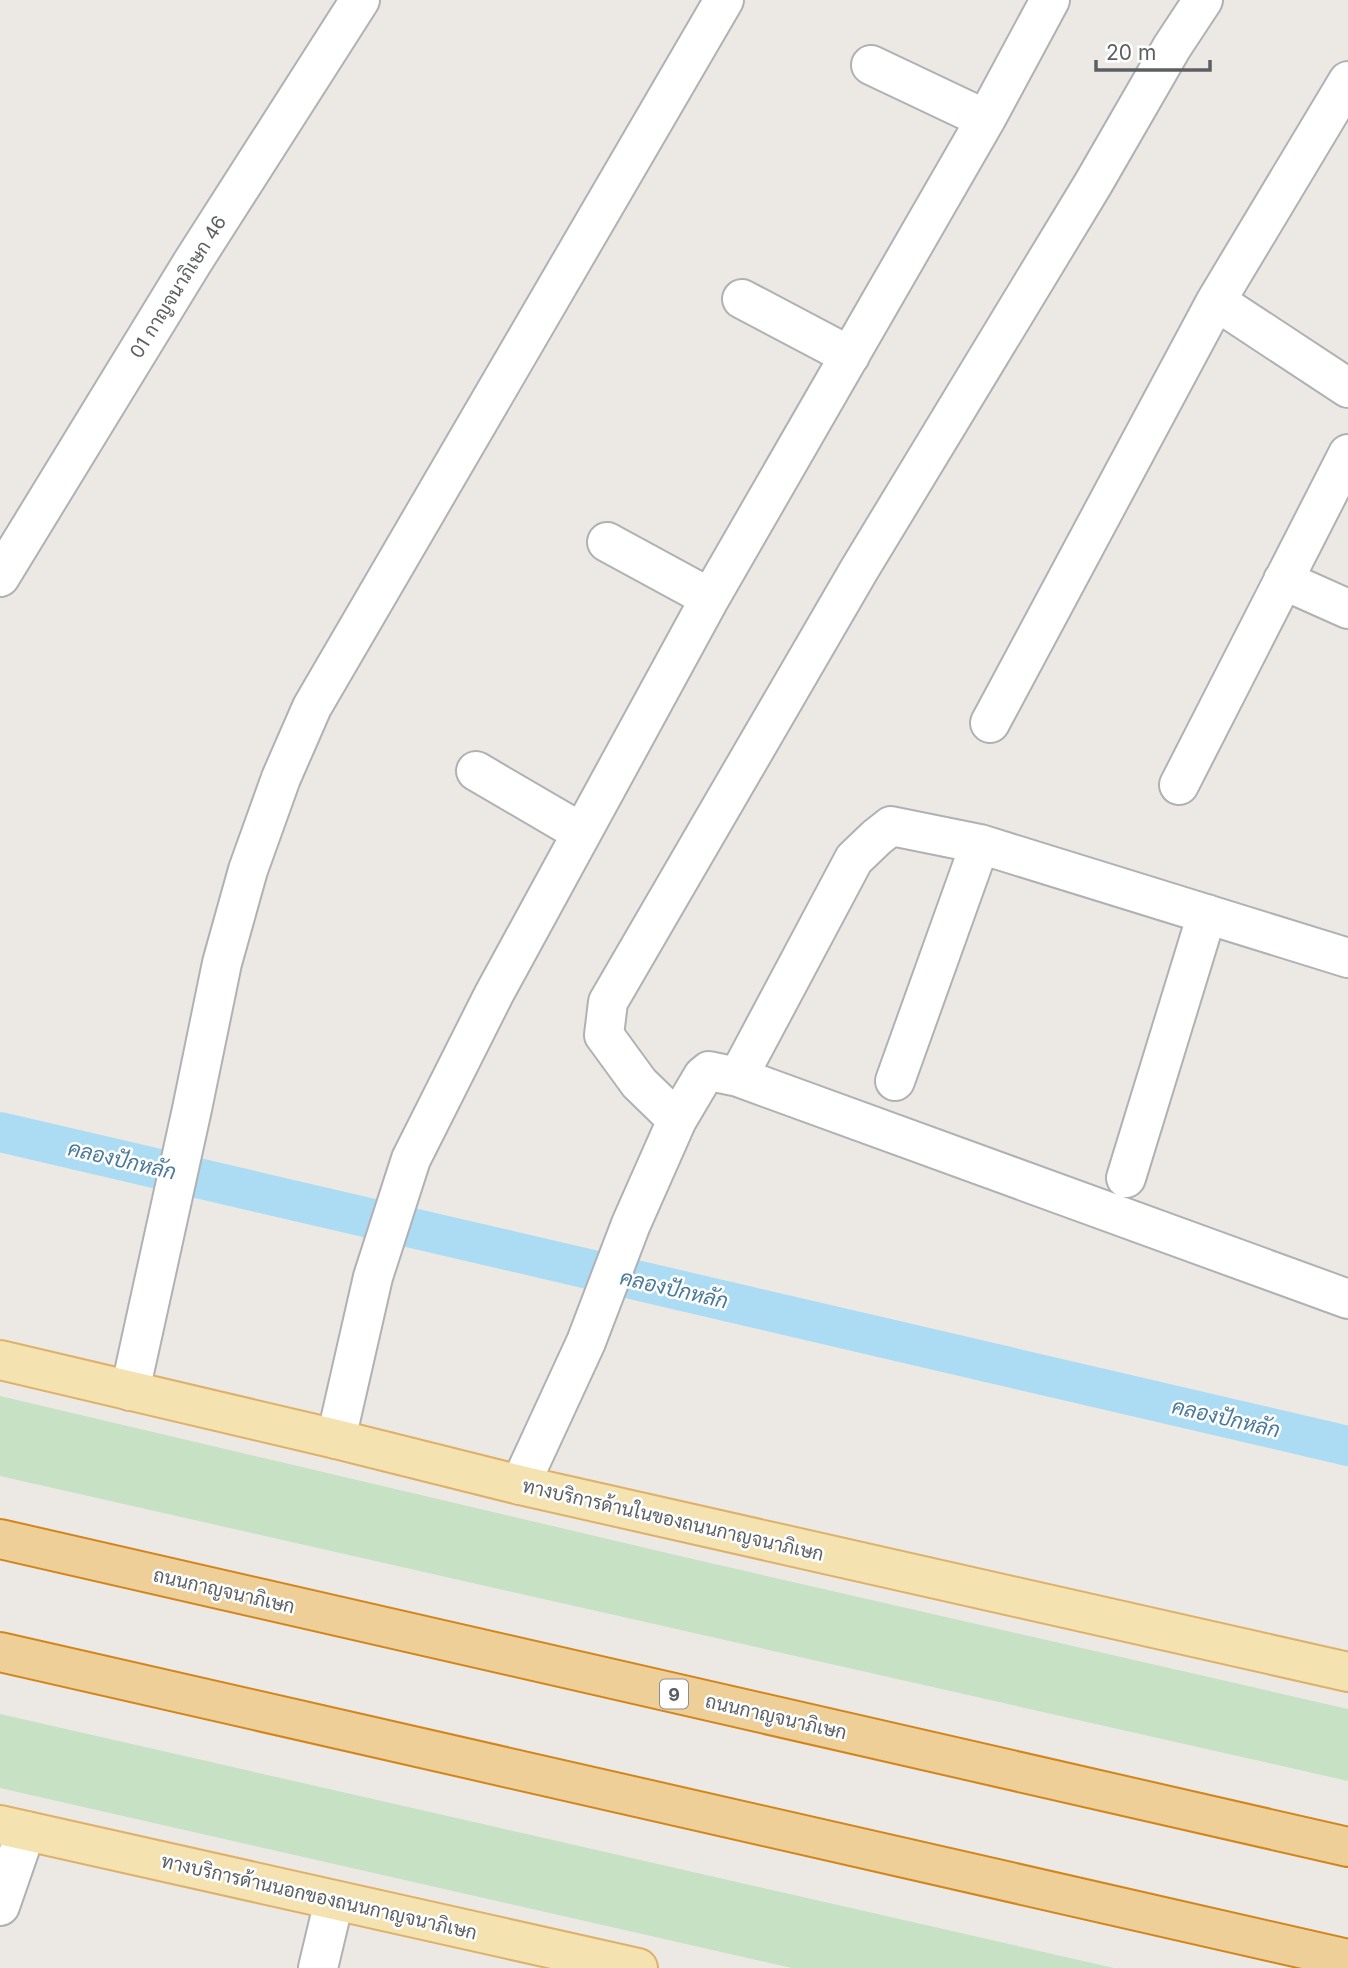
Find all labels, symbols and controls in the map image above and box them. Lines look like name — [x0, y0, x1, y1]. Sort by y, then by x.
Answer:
scale bar — [1096, 28, 1210, 72]
text: 20 m — [1106, 40, 1156, 65]
street label: 01 กาญจนาภิเษก 46 — [125, 212, 231, 362]
water label: คลองปักหลัก — [66, 1135, 178, 1185]
water label: คลองปักหลัก — [618, 1264, 730, 1314]
water label: คลองปักหลัก — [1170, 1393, 1282, 1443]
street label: ทางบริการด้านในของถนนกาญจนาภิเษก — [520, 1473, 826, 1566]
street label: ถนนกาญจนาภิเษก — [151, 1564, 297, 1618]
road number: 9 — [660, 1680, 688, 1708]
street label: ถนนกาญจนาภิเษก — [703, 1690, 849, 1744]
street label: ทางบริการด้านนอกของถนนกาญจนาภิเษก — [159, 1849, 479, 1945]

